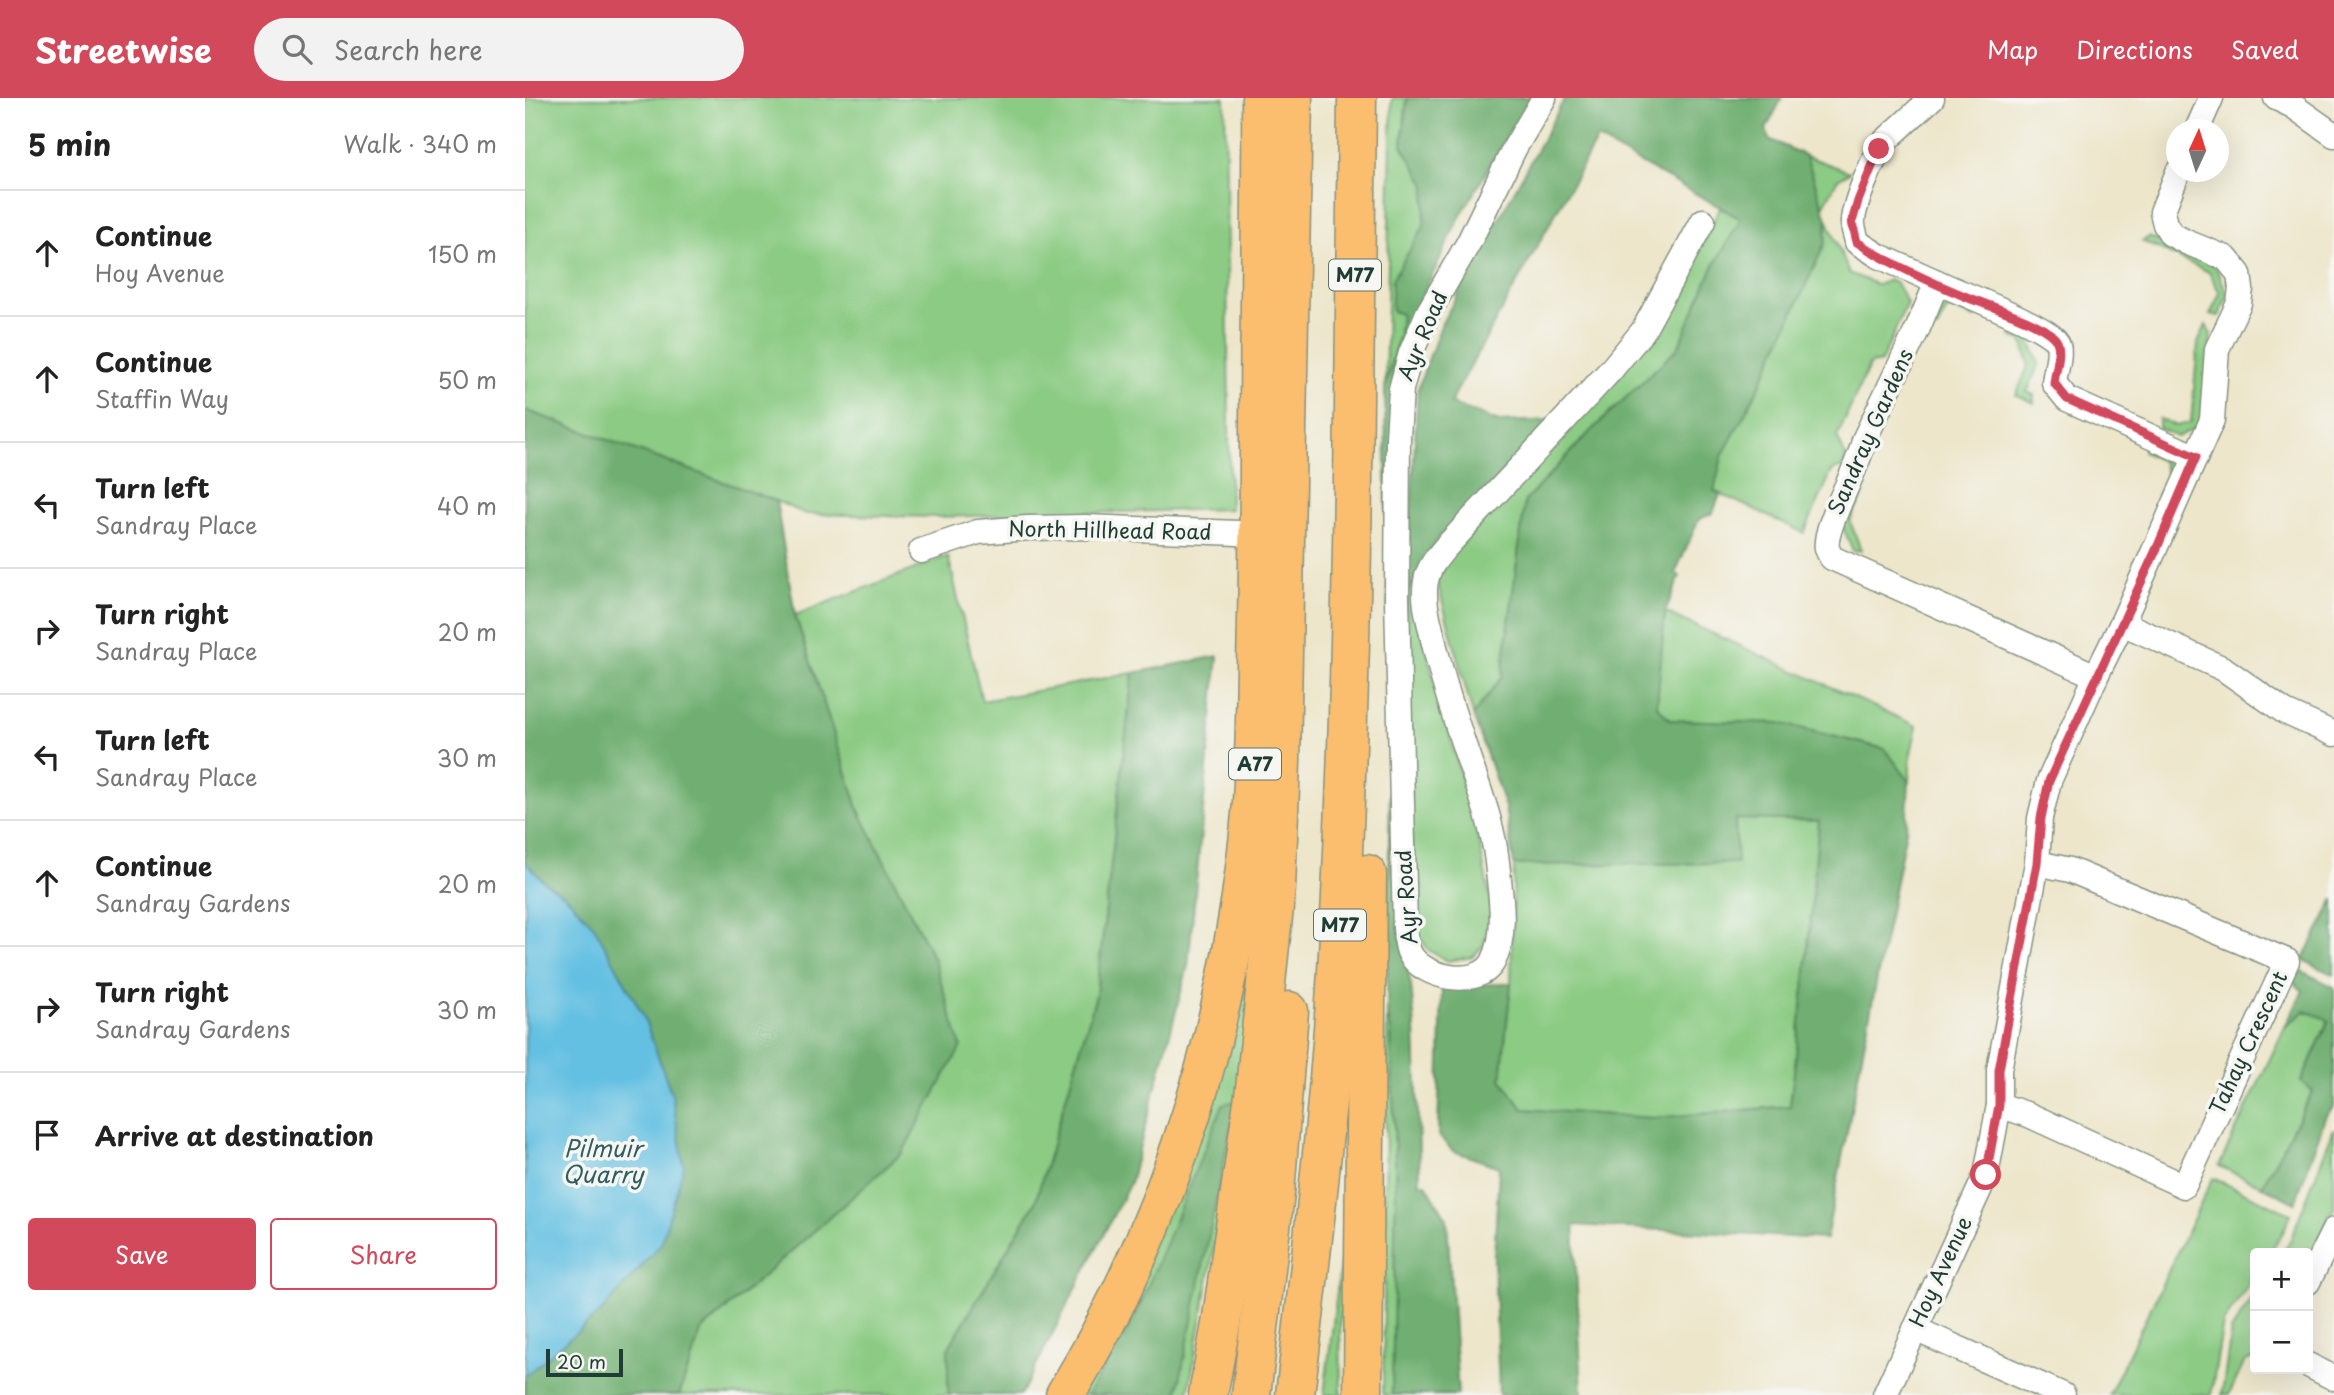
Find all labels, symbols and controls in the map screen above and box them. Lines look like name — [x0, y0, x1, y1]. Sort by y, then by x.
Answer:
search box — [254, 18, 744, 81]
text: Streetwise — [35, 24, 212, 74]
icon: search — [278, 30, 316, 68]
text: Search here — [334, 30, 483, 69]
text: Map — [1987, 31, 2038, 67]
text: Directions — [2076, 31, 2193, 67]
text: Saved — [2231, 31, 2299, 67]
north arrow — [2166, 119, 2229, 182]
text: 5 min — [28, 121, 111, 166]
text: Walk · 340 m — [344, 126, 497, 161]
route end — [1863, 133, 1894, 164]
text: Continue — [95, 216, 212, 255]
icon: ahead — [28, 234, 66, 272]
text: 150 m — [428, 236, 497, 271]
text: Hoy Avenue — [95, 255, 225, 290]
road number: M77 — [1329, 260, 1381, 290]
street label: Ayr Road — [1388, 285, 1454, 385]
text: Continue — [95, 342, 212, 381]
street label: Sandray Gardens — [1818, 343, 1920, 519]
icon: ahead — [28, 360, 66, 398]
text: 50 m — [437, 362, 497, 397]
text: Staffin Way — [95, 381, 229, 416]
text: Turn left — [95, 468, 210, 507]
icon: left — [28, 486, 66, 524]
text: 40 m — [437, 488, 497, 523]
text: Sandray Place — [95, 507, 258, 542]
street label: North Hillhead Road — [1008, 511, 1212, 547]
text: Turn right — [95, 594, 229, 633]
icon: right — [28, 612, 66, 650]
text: 20 m — [438, 614, 497, 649]
text: Sandray Place — [95, 633, 258, 668]
text: Turn left — [95, 720, 210, 759]
icon: left — [28, 738, 66, 776]
text: 30 m — [436, 740, 497, 775]
road number: A77 — [1229, 748, 1281, 779]
text: Sandray Place — [95, 759, 258, 794]
text: Continue — [95, 846, 212, 885]
street label: Ayr Road — [1386, 849, 1424, 945]
icon: ahead — [28, 864, 66, 902]
text: 20 m — [438, 866, 497, 901]
text: Sandray Gardens — [95, 885, 291, 920]
road number: M77 — [1314, 910, 1366, 940]
street label: Tahay Crescent — [2200, 965, 2294, 1119]
text: Turn right — [95, 972, 229, 1011]
icon: right — [28, 990, 66, 1028]
text: 30 m — [436, 992, 497, 1027]
text: Sandray Gardens — [95, 1011, 291, 1046]
icon: arrive — [28, 1116, 66, 1154]
text: Arrive at destination — [95, 1116, 374, 1155]
water label: Pilmuir Quarry — [562, 1130, 646, 1191]
route start — [1970, 1159, 2001, 1190]
street label: Hoy Avenue — [1900, 1211, 1979, 1332]
button: Save — [28, 1218, 256, 1290]
button: Share — [270, 1218, 497, 1290]
map controls — [2250, 1248, 2313, 1374]
button: + — [2250, 1248, 2313, 1311]
button: − — [2250, 1311, 2313, 1374]
scale bar — [546, 1346, 623, 1378]
text: 20 m — [557, 1347, 606, 1375]

